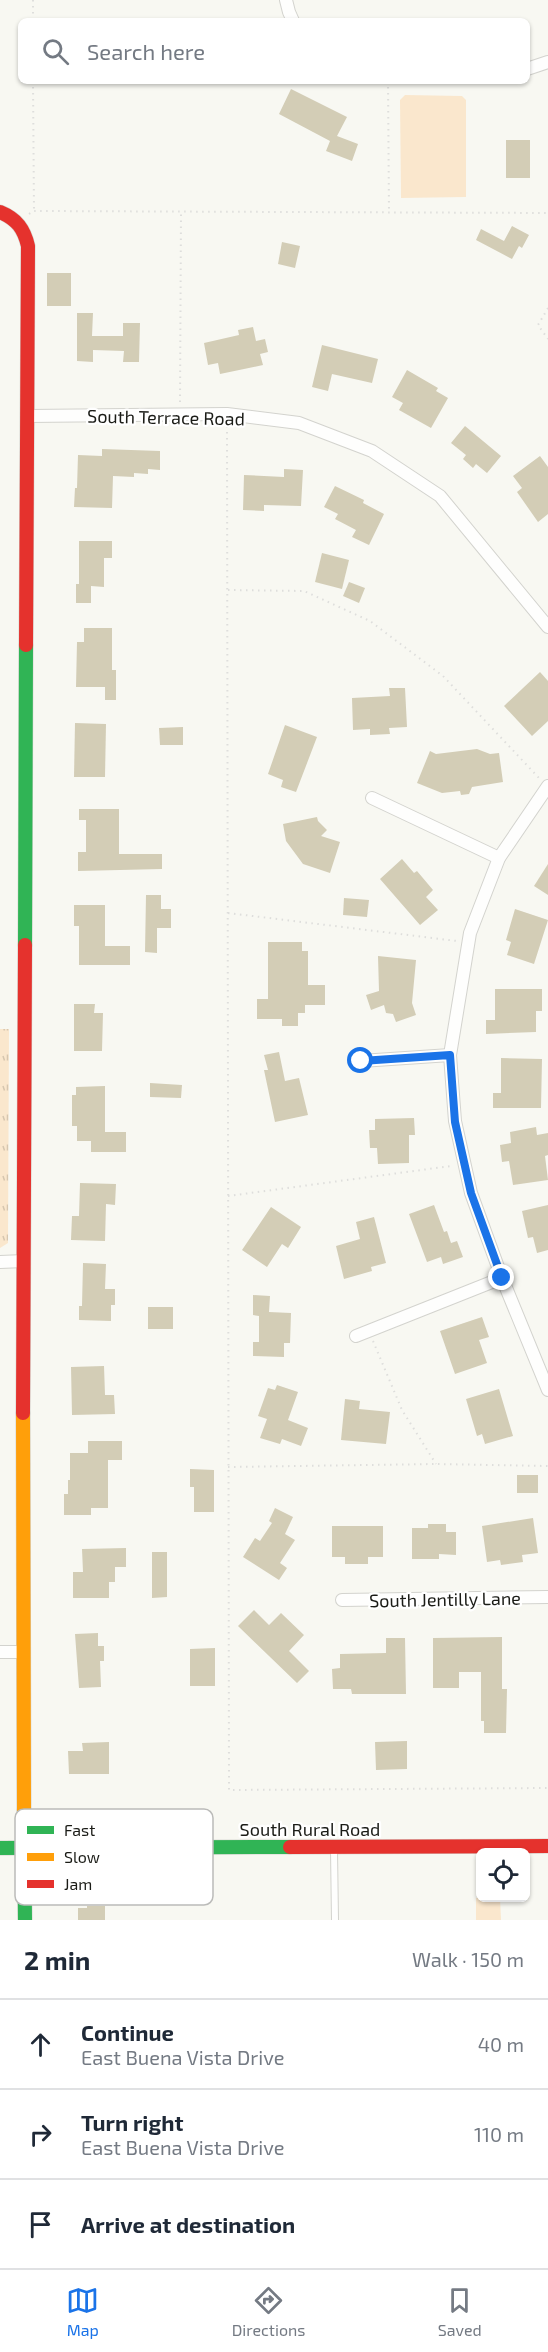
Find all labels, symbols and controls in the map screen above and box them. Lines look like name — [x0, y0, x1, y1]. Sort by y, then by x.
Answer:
search box — [18, 18, 530, 84]
icon: search — [39, 35, 72, 68]
text: Search here — [87, 38, 205, 64]
street label: South Terrace Road — [87, 405, 245, 429]
route start — [347, 1047, 373, 1073]
route end — [488, 1264, 514, 1290]
street label: South Jentilly Lane — [369, 1587, 521, 1611]
legend — [15, 1809, 213, 1905]
street label: South Rural Road — [240, 1818, 380, 1840]
text: Fast — [64, 1820, 95, 1839]
text: Slow — [64, 1847, 100, 1866]
map controls — [476, 1848, 530, 1902]
button: locate — [476, 1848, 530, 1902]
text: Jam — [64, 1874, 92, 1893]
text: 2 min — [24, 1944, 90, 1975]
text: Walk · 150 m — [412, 1947, 524, 1971]
text: Continue — [81, 2019, 174, 2045]
icon: ahead — [24, 2028, 57, 2061]
text: 40 m — [478, 2032, 524, 2056]
text: East Buena Vista Drive — [81, 2045, 284, 2069]
text: Turn right — [81, 2109, 183, 2135]
icon: right — [24, 2118, 57, 2151]
text: 110 m — [474, 2122, 524, 2146]
text: East Buena Vista Drive — [81, 2135, 284, 2159]
icon: arrive — [24, 2208, 57, 2241]
text: Arrive at destination — [81, 2211, 295, 2237]
tab: Map — [66, 2284, 99, 2339]
tab: Directions — [232, 2284, 305, 2339]
tab: Saved — [438, 2284, 482, 2339]

